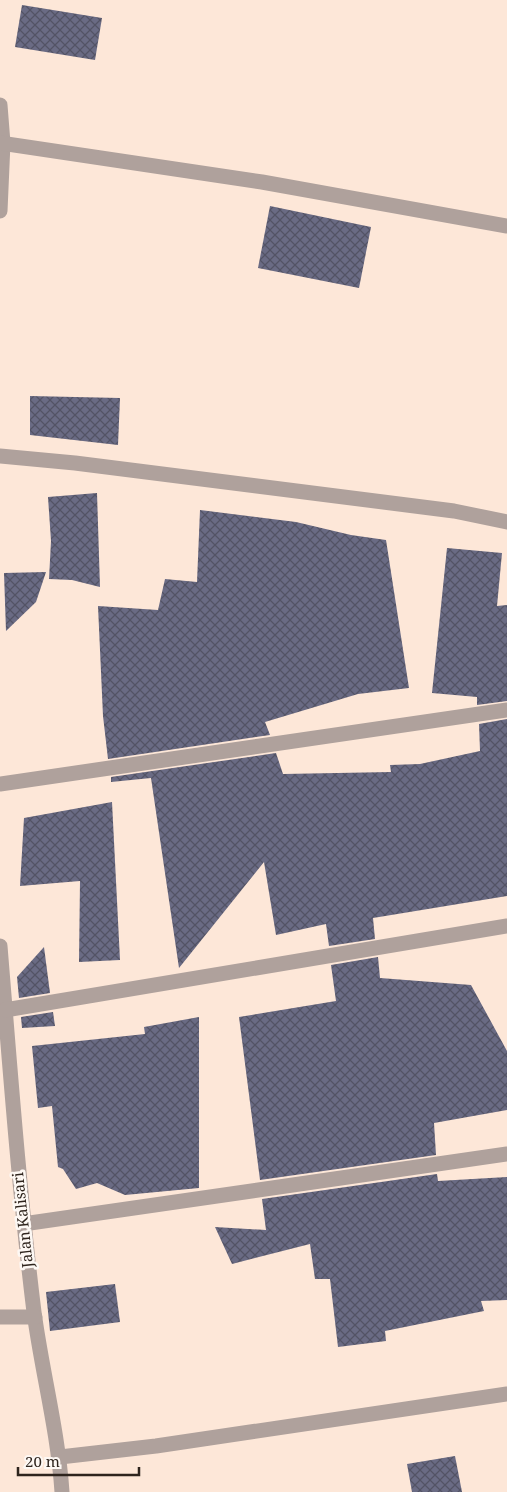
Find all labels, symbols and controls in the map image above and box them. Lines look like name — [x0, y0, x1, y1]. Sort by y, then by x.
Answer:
street label: Jalan Kalisari — [7, 1171, 37, 1270]
scale bar — [18, 1444, 139, 1476]
text: 20 m — [25, 1451, 60, 1471]

